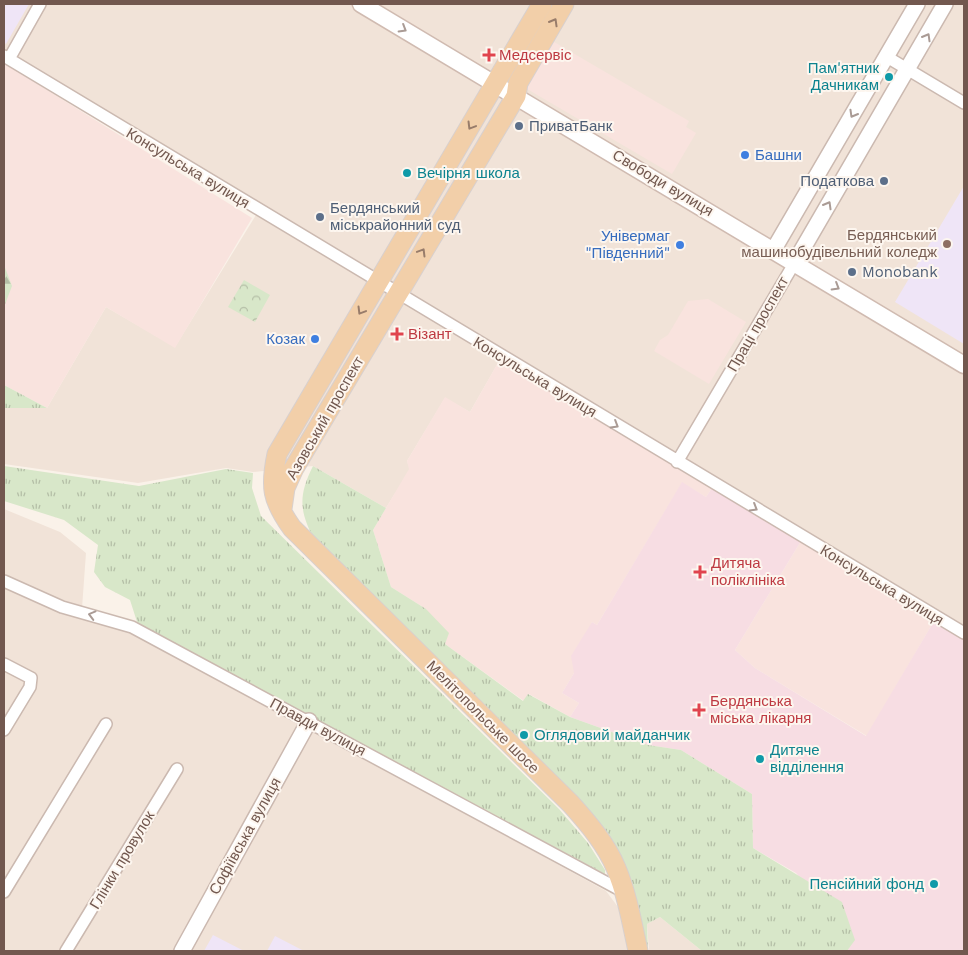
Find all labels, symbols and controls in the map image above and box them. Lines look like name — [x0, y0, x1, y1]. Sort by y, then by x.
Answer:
one-way arrow — [547, 18, 557, 27]
one-way arrow — [397, 22, 406, 32]
one-way arrow — [920, 33, 930, 42]
place label: Медсервіс — [499, 46, 572, 64]
marker: Медсервіс — [483, 49, 495, 61]
place label: Пам'ятник Дачникам — [808, 59, 879, 94]
marker: Пам'ятник Дачникам — [883, 71, 895, 83]
one-way arrow — [850, 108, 860, 117]
place label: ПриватБанк — [529, 117, 613, 135]
one-way arrow — [467, 120, 477, 129]
marker: ПриватБанк — [513, 120, 525, 132]
street label: Консульська вулиця — [123, 124, 253, 212]
street label: Свободи вулиця — [609, 146, 717, 220]
place label: Башни — [755, 146, 802, 164]
marker: Башни — [739, 149, 751, 161]
place label: Вечірня школа — [417, 164, 520, 182]
marker: Вечірня школа — [401, 167, 413, 179]
place label: Податкова — [800, 172, 875, 190]
marker: Податкова — [878, 175, 890, 187]
place label: Бердянський міськрайонний суд — [330, 199, 461, 234]
one-way arrow — [822, 201, 832, 210]
marker: Бердянський міськрайонний суд — [314, 211, 326, 223]
place label: Бердянський машинобудівельний коледж — [741, 226, 937, 261]
place label: Універмаг "Південний" — [586, 227, 671, 262]
marker: Бердянський машинобудівельний коледж — [941, 238, 953, 250]
marker: Універмаг "Південний" — [674, 239, 686, 251]
one-way arrow — [416, 249, 426, 258]
place label: Monobank — [862, 263, 938, 281]
marker: Monobank — [846, 266, 858, 278]
street label: Праці проспект — [723, 273, 793, 375]
one-way arrow — [831, 281, 840, 291]
one-way arrow — [357, 305, 367, 314]
place label: Візант — [408, 325, 452, 343]
marker: Візант — [390, 327, 404, 341]
place label: Козак — [266, 330, 305, 348]
marker: Козак — [309, 333, 321, 345]
street label: Консульська вулиця — [470, 333, 600, 421]
street label: Азовський проспект — [282, 353, 368, 483]
one-way arrow — [609, 418, 618, 428]
one-way arrow — [748, 502, 757, 512]
street label: Консульська вулиця — [817, 541, 947, 629]
place label: Дитяча поліклініка — [711, 554, 786, 589]
marker: Дитяча поліклініка — [693, 565, 707, 579]
one-way arrow — [89, 610, 97, 620]
street label: Мелітопольське шосе — [423, 657, 543, 777]
place label: Бердянська міська лікарня — [710, 692, 811, 727]
street label: Правди вулиця — [267, 694, 369, 760]
marker: Бердянська міська лікарня — [692, 703, 706, 717]
place label: Оглядовий майданчик — [534, 726, 690, 744]
marker: Оглядовий майданчик — [518, 729, 530, 741]
place label: Дитяче відділення — [770, 741, 844, 776]
marker: Дитяче відділення — [754, 753, 766, 765]
street label: Софіївська вулиця — [205, 774, 285, 898]
street label: Глінки провулок — [86, 807, 159, 912]
place label: Пенсійний фонд — [810, 875, 924, 893]
marker: Пенсійний фонд — [928, 878, 940, 890]

